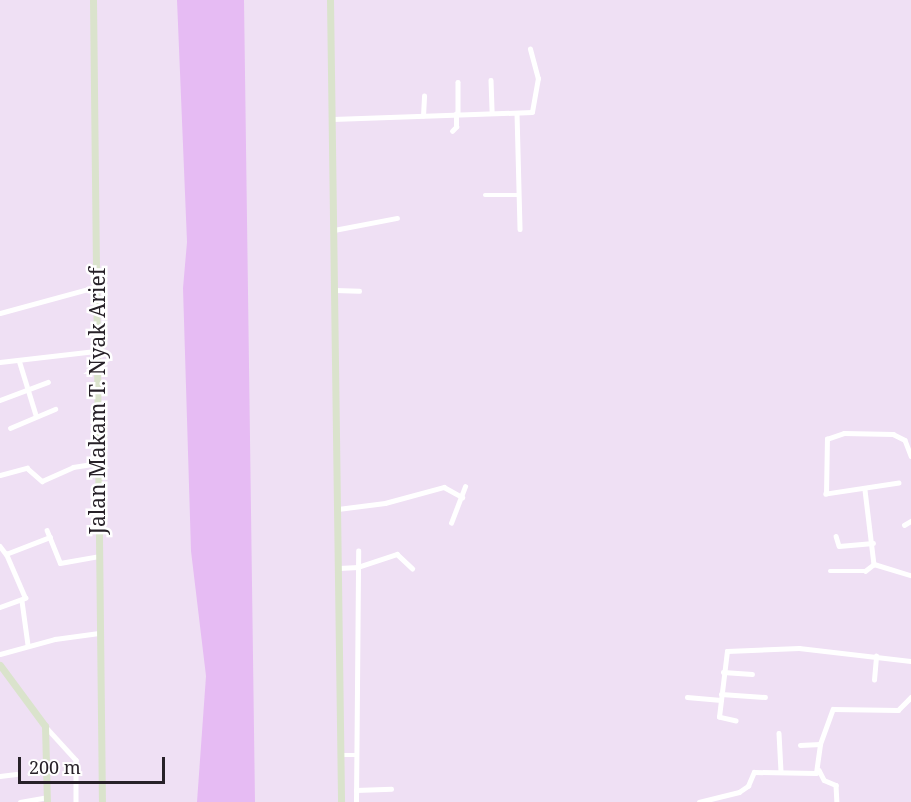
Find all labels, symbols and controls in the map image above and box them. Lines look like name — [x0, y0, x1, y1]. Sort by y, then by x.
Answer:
street label: Jalan Makam T. Nyak Arief — [84, 267, 110, 535]
scale bar — [21, 745, 168, 783]
text: 200 m — [29, 755, 81, 779]

